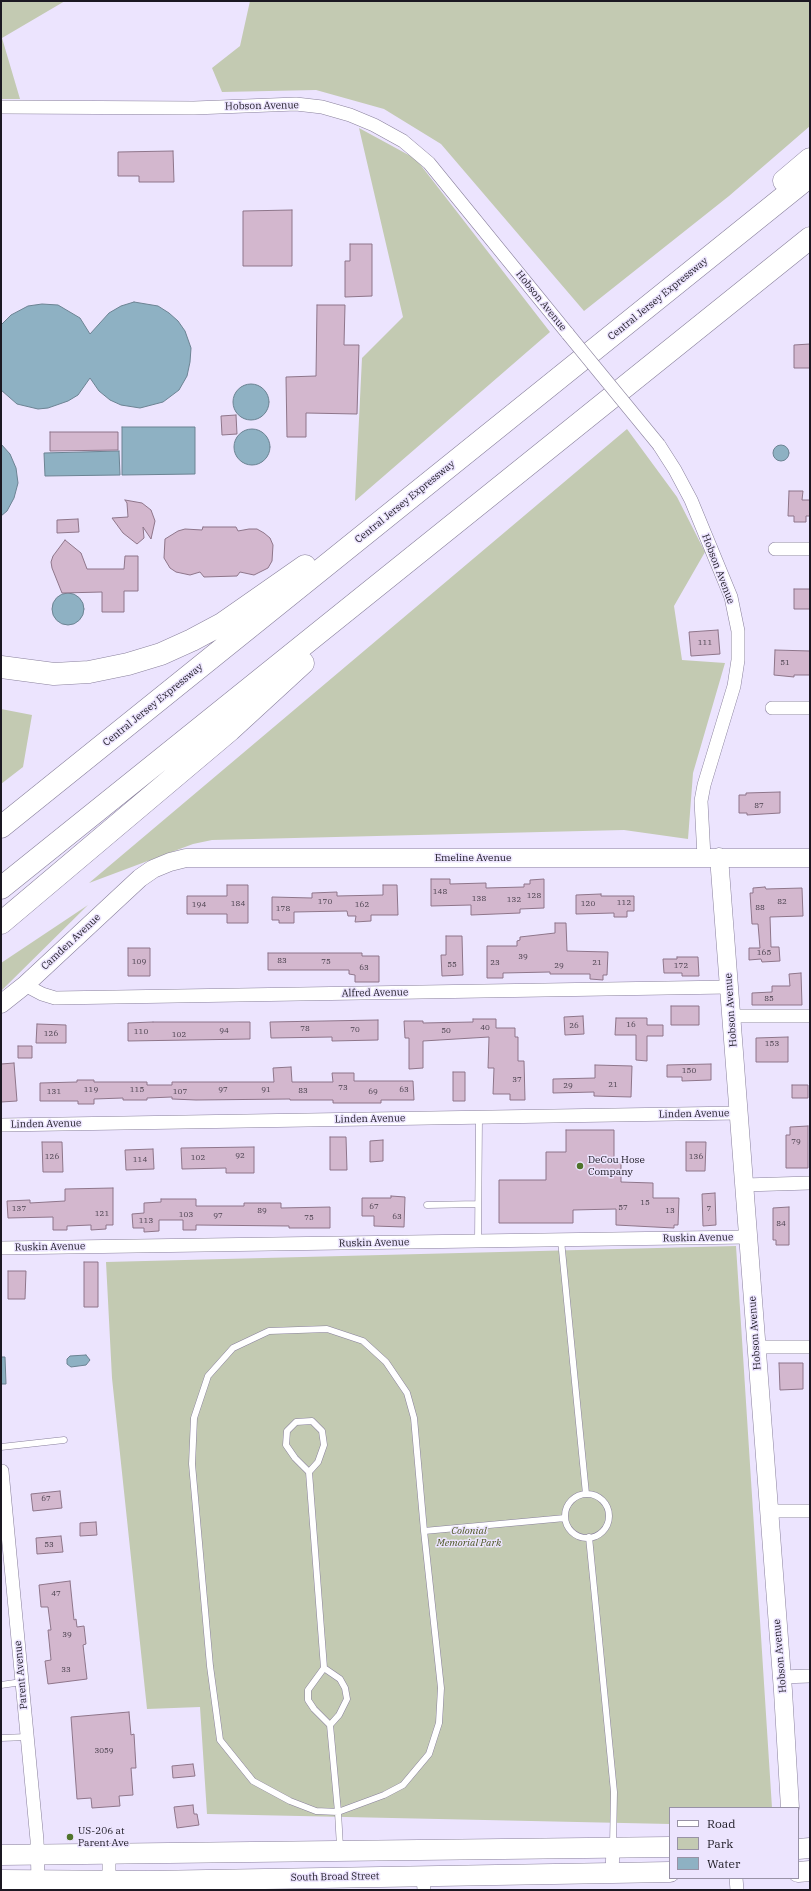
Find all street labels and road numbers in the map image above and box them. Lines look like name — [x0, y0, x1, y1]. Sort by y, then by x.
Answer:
street label: Hobson Avenue — [225, 99, 299, 113]
street label: Central Jersey Expressway — [606, 255, 710, 343]
street label: Hobson Avenue — [513, 269, 569, 333]
street label: Central Jersey Expressway — [353, 458, 457, 546]
street label: Hobson Avenue — [699, 532, 737, 606]
street label: Central Jersey Expressway — [101, 661, 205, 749]
street label: Emeline Avenue — [435, 852, 511, 864]
street label: Camden Avenue — [39, 911, 103, 973]
street label: Hobson Avenue — [722, 973, 740, 1047]
street label: Alfred Avenue — [342, 986, 408, 1000]
street label: Linden Avenue — [659, 1107, 729, 1121]
street label: Linden Avenue — [335, 1112, 405, 1126]
street label: Linden Avenue — [11, 1117, 81, 1131]
street label: Ruskin Avenue — [663, 1231, 733, 1245]
street label: Ruskin Avenue — [339, 1236, 409, 1250]
street label: Ruskin Avenue — [15, 1240, 85, 1254]
street label: Hobson Avenue — [746, 1296, 764, 1370]
street label: Hobson Avenue — [771, 1619, 789, 1693]
street label: Parent Avenue — [12, 1640, 30, 1710]
street label: South Broad Street — [291, 1870, 379, 1884]

